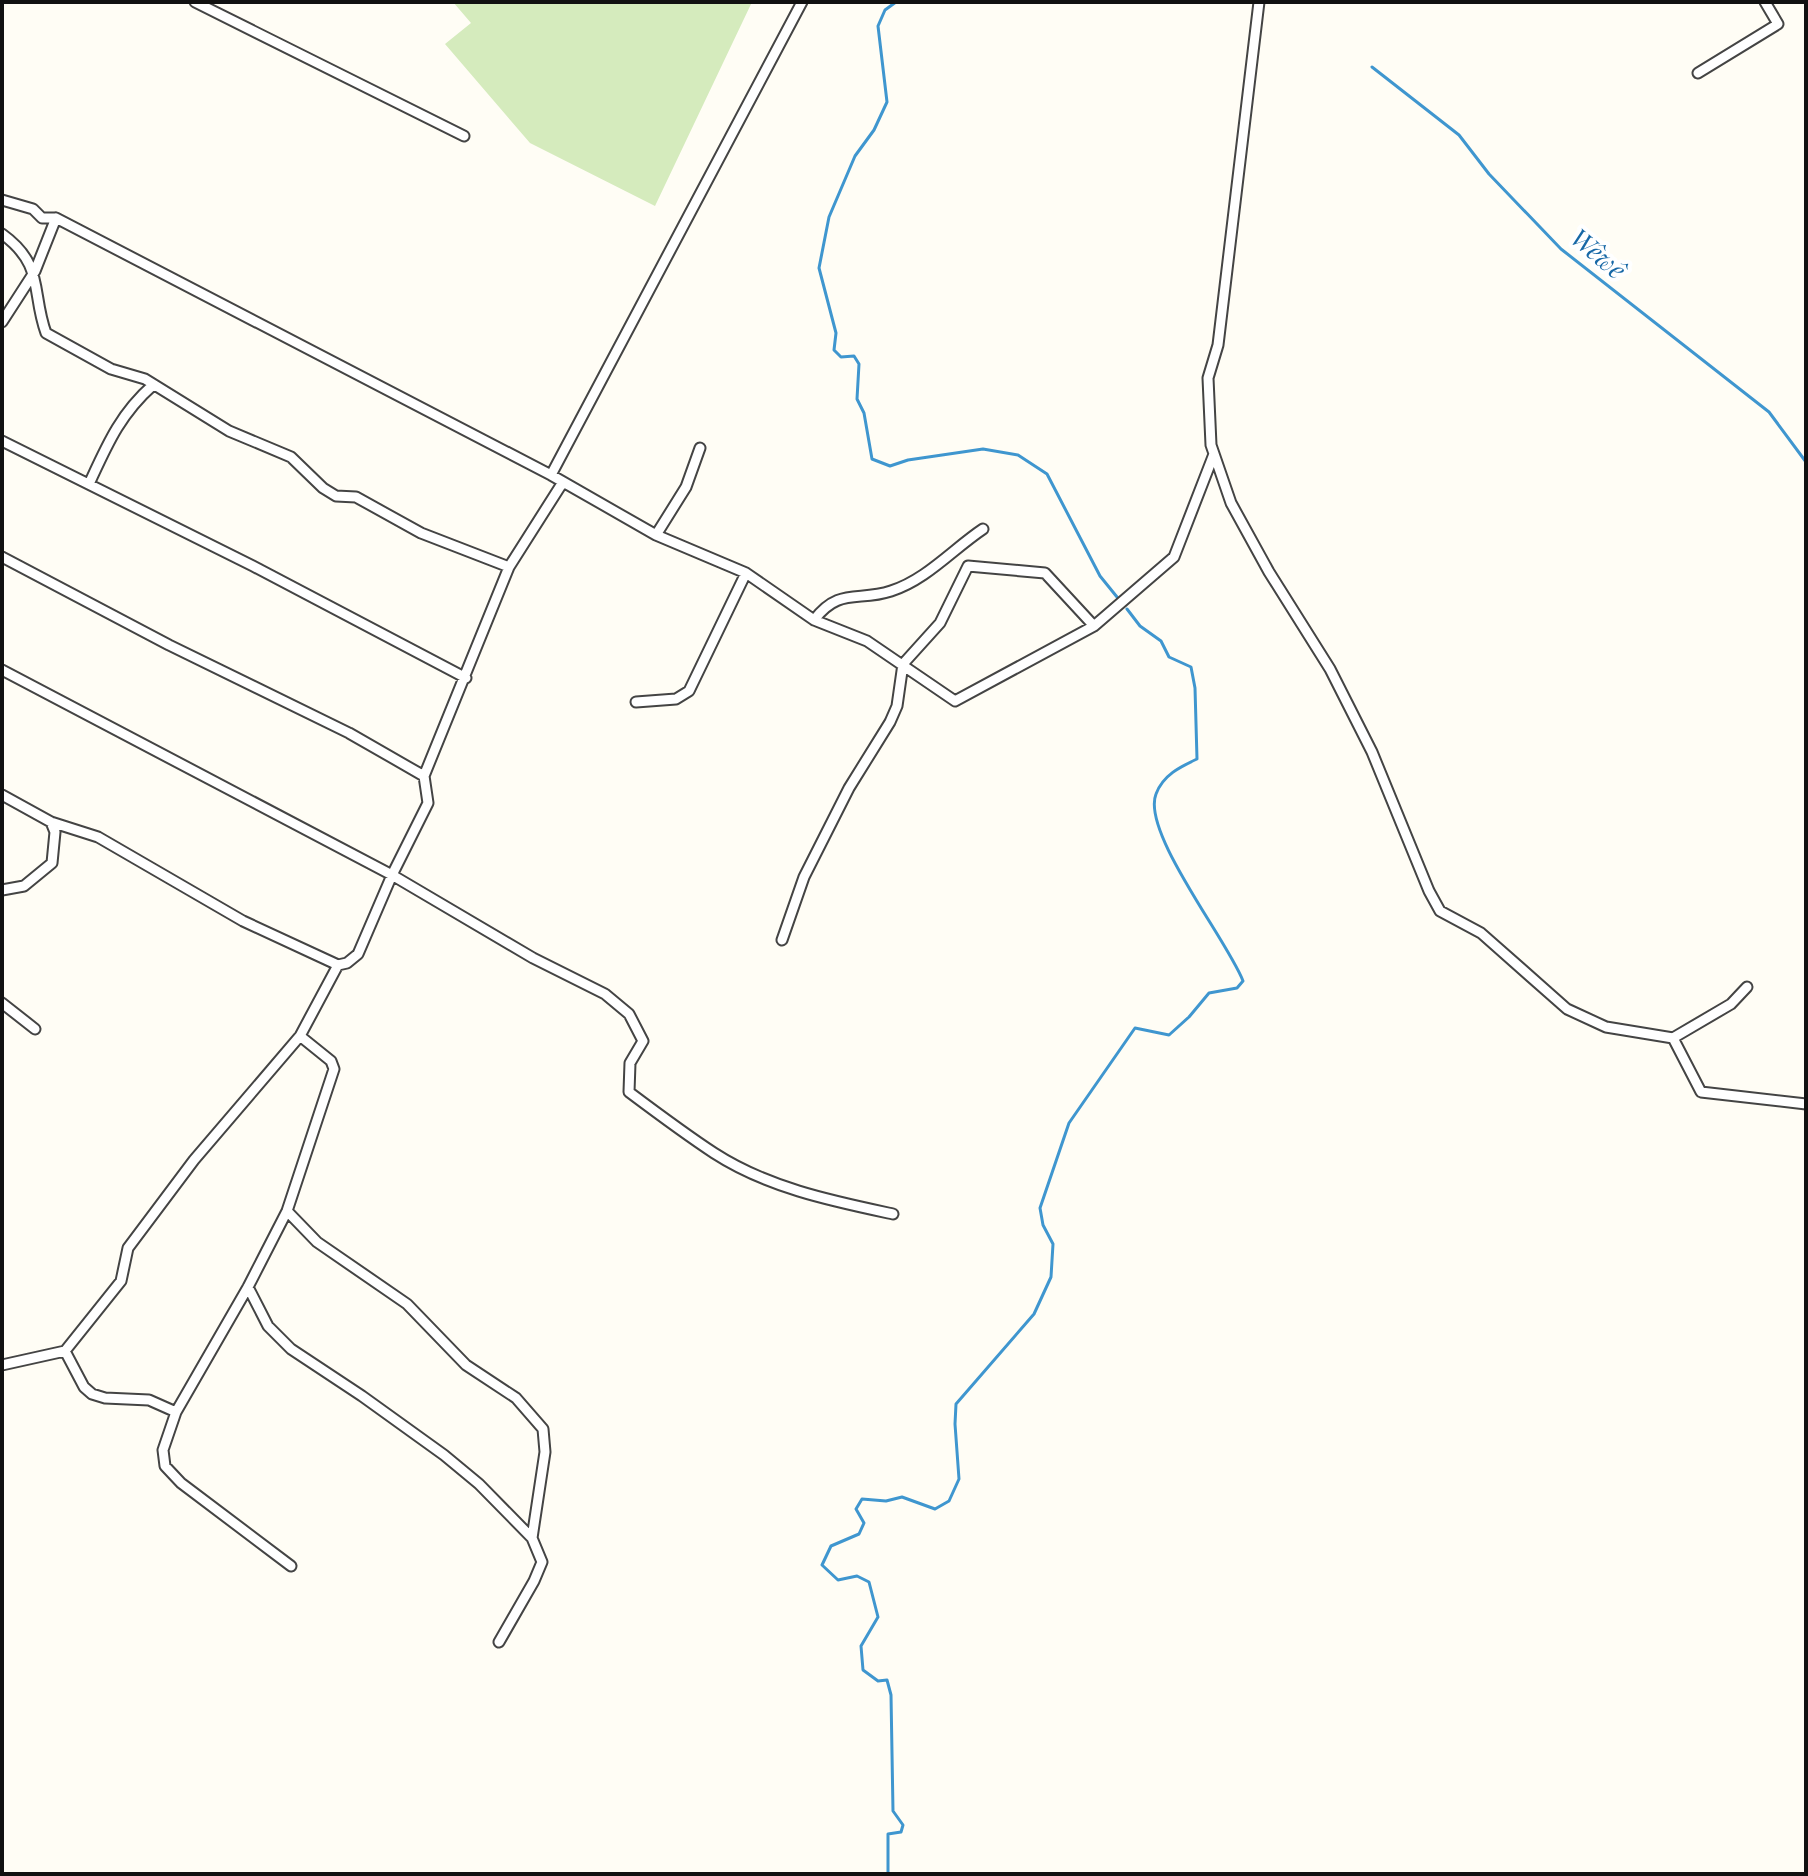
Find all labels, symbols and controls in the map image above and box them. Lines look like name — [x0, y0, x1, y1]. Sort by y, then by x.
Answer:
water label: Wêwê — [1564, 219, 1635, 287]

